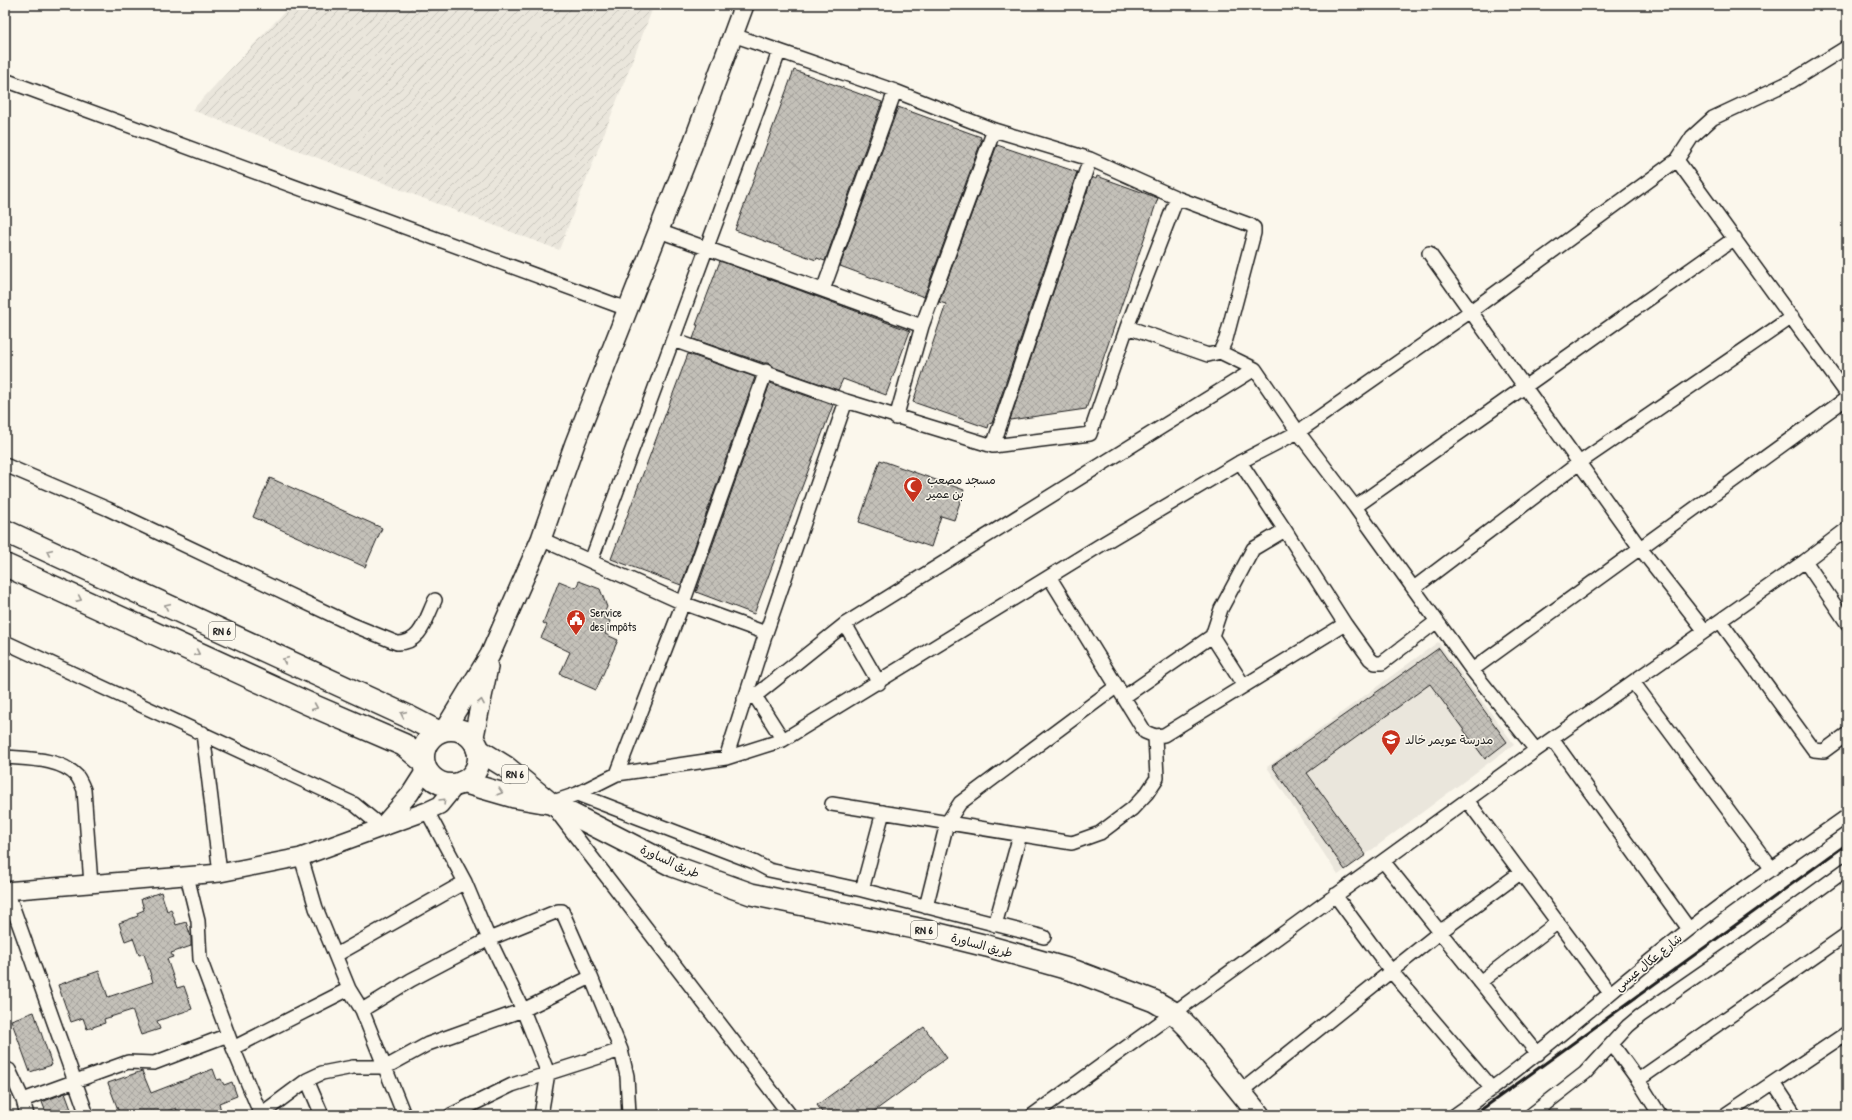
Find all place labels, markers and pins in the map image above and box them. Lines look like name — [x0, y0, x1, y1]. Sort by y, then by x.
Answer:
place label: مسجد مصعب بن عمير — [926, 471, 996, 502]
mosque icon: مسجد مصعب بن عمير — [902, 475, 924, 503]
place label: Service des impôts — [590, 604, 637, 635]
public building icon: Service des impôts — [565, 608, 587, 636]
school or university icon: مدرسة عويمر خالد — [1380, 728, 1402, 756]
place label: مدرسة عويمر خالد — [1405, 731, 1493, 748]

